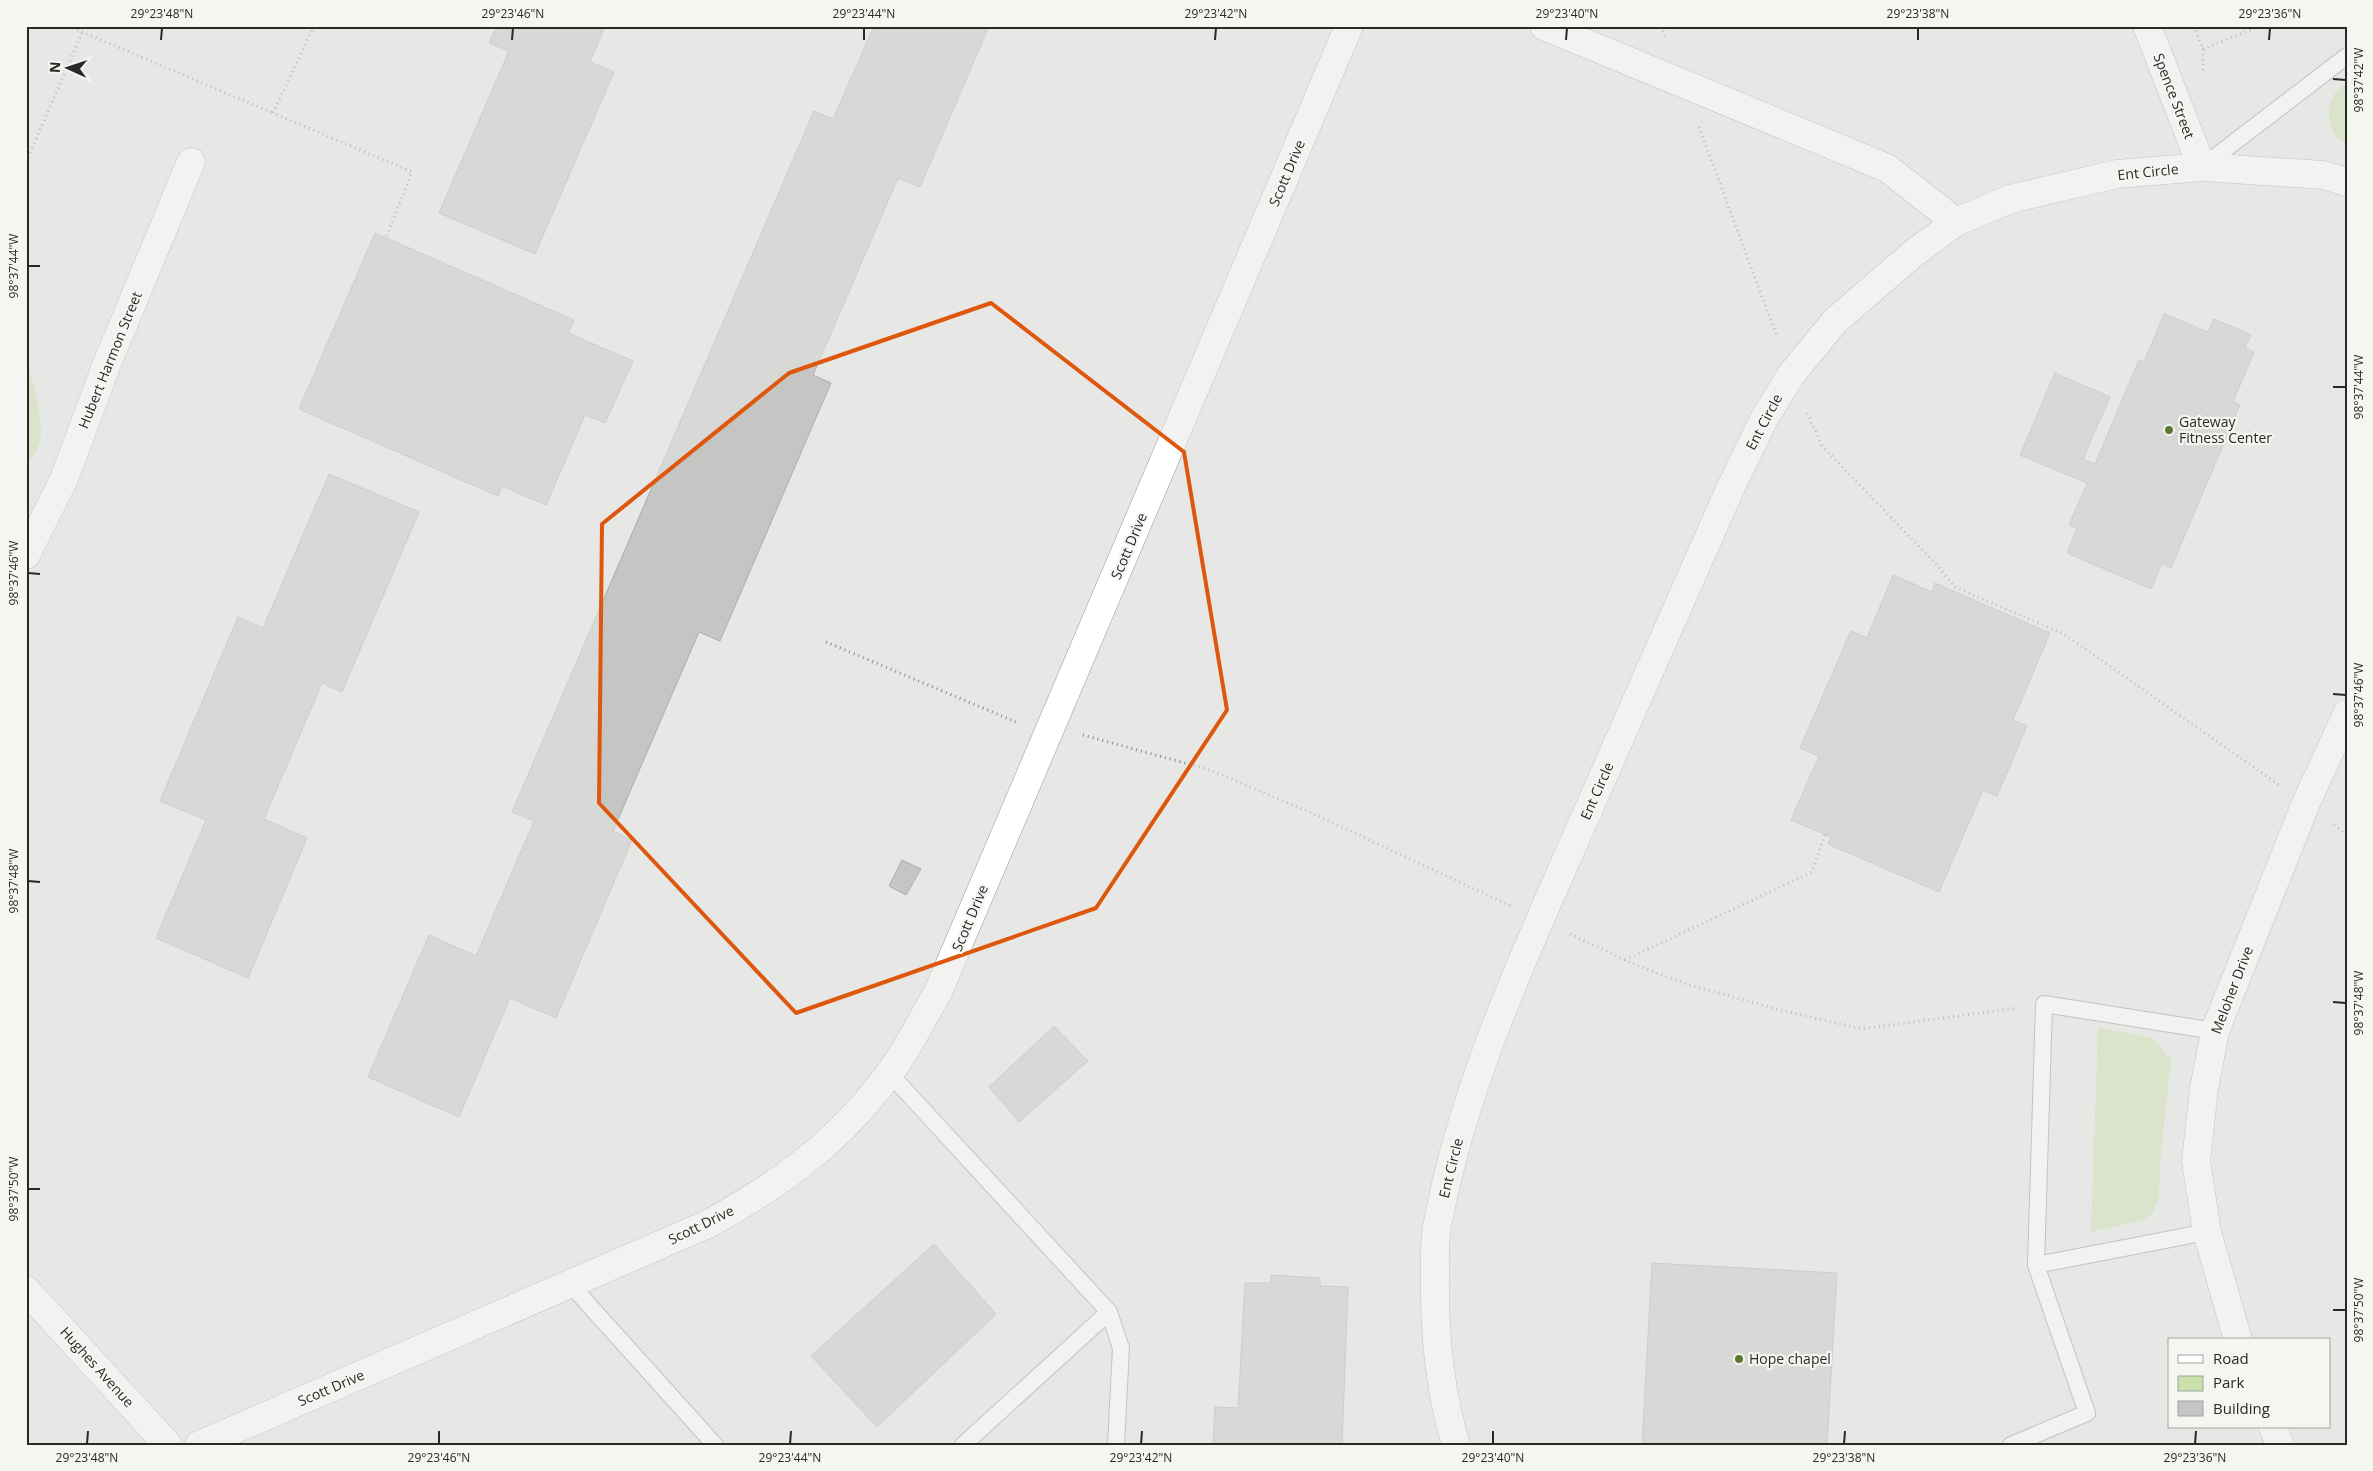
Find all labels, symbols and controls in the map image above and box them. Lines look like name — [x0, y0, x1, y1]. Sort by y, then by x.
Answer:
text: 29°23'48"N — [131, 5, 193, 22]
text: 29°23'46"N — [482, 5, 544, 22]
text: 29°23'44"N — [833, 5, 895, 22]
text: 29°23'42"N — [1185, 5, 1247, 22]
text: 29°23'40"N — [1536, 5, 1598, 22]
text: 29°23'38"N — [1887, 5, 1949, 22]
text: 29°23'36"N — [2239, 5, 2301, 22]
north arrow — [42, 42, 92, 92]
text: 98°37'42"W — [2350, 48, 2367, 112]
street label: Spence Street — [2149, 50, 2199, 141]
text: N — [45, 61, 64, 73]
street label: Scott Drive — [1264, 136, 1309, 209]
street label: Ent Circle — [2117, 159, 2179, 184]
text: 98°37'44"W — [5, 234, 22, 298]
street label: Hubert Harmon Street — [73, 288, 146, 431]
text: 98°37'44"W — [2350, 355, 2367, 419]
street label: Ent Circle — [1741, 390, 1786, 453]
place label: Gateway Fitness Center — [2179, 412, 2272, 447]
marker: Gateway Fitness Center — [2163, 424, 2175, 436]
street label: Scott Drive — [1106, 509, 1151, 582]
text: 98°37'46"W — [5, 541, 22, 605]
text: 98°37'46"W — [2350, 663, 2367, 727]
street label: Ent Circle — [1575, 759, 1618, 823]
text: 98°37'48"W — [5, 849, 22, 913]
street label: Scott Drive — [947, 881, 992, 954]
street label: Meloher Drive — [2206, 943, 2257, 1036]
text: 98°37'48"W — [2350, 971, 2367, 1035]
street label: Ent Circle — [1434, 1136, 1467, 1200]
text: 98°37'50"W — [5, 1157, 22, 1221]
street label: Scott Drive — [665, 1200, 737, 1249]
text: 98°37'50"W — [2350, 1278, 2367, 1342]
street label: Hughes Avenue — [56, 1322, 139, 1411]
legend — [2168, 1338, 2330, 1428]
text: Road — [2213, 1348, 2249, 1368]
place label: Hope chapel — [1749, 1349, 1831, 1368]
marker: Hope chapel — [1733, 1353, 1745, 1365]
street label: Scott Drive — [295, 1365, 367, 1410]
text: Park — [2213, 1372, 2244, 1392]
text: Building — [2213, 1398, 2270, 1418]
text: 29°23'48"N — [56, 1449, 118, 1466]
text: 29°23'46"N — [408, 1449, 470, 1466]
text: 29°23'44"N — [759, 1449, 821, 1466]
text: 29°23'42"N — [1110, 1449, 1172, 1466]
text: 29°23'40"N — [1462, 1449, 1524, 1466]
text: 29°23'38"N — [1813, 1449, 1875, 1466]
text: 29°23'36"N — [2164, 1449, 2226, 1466]

